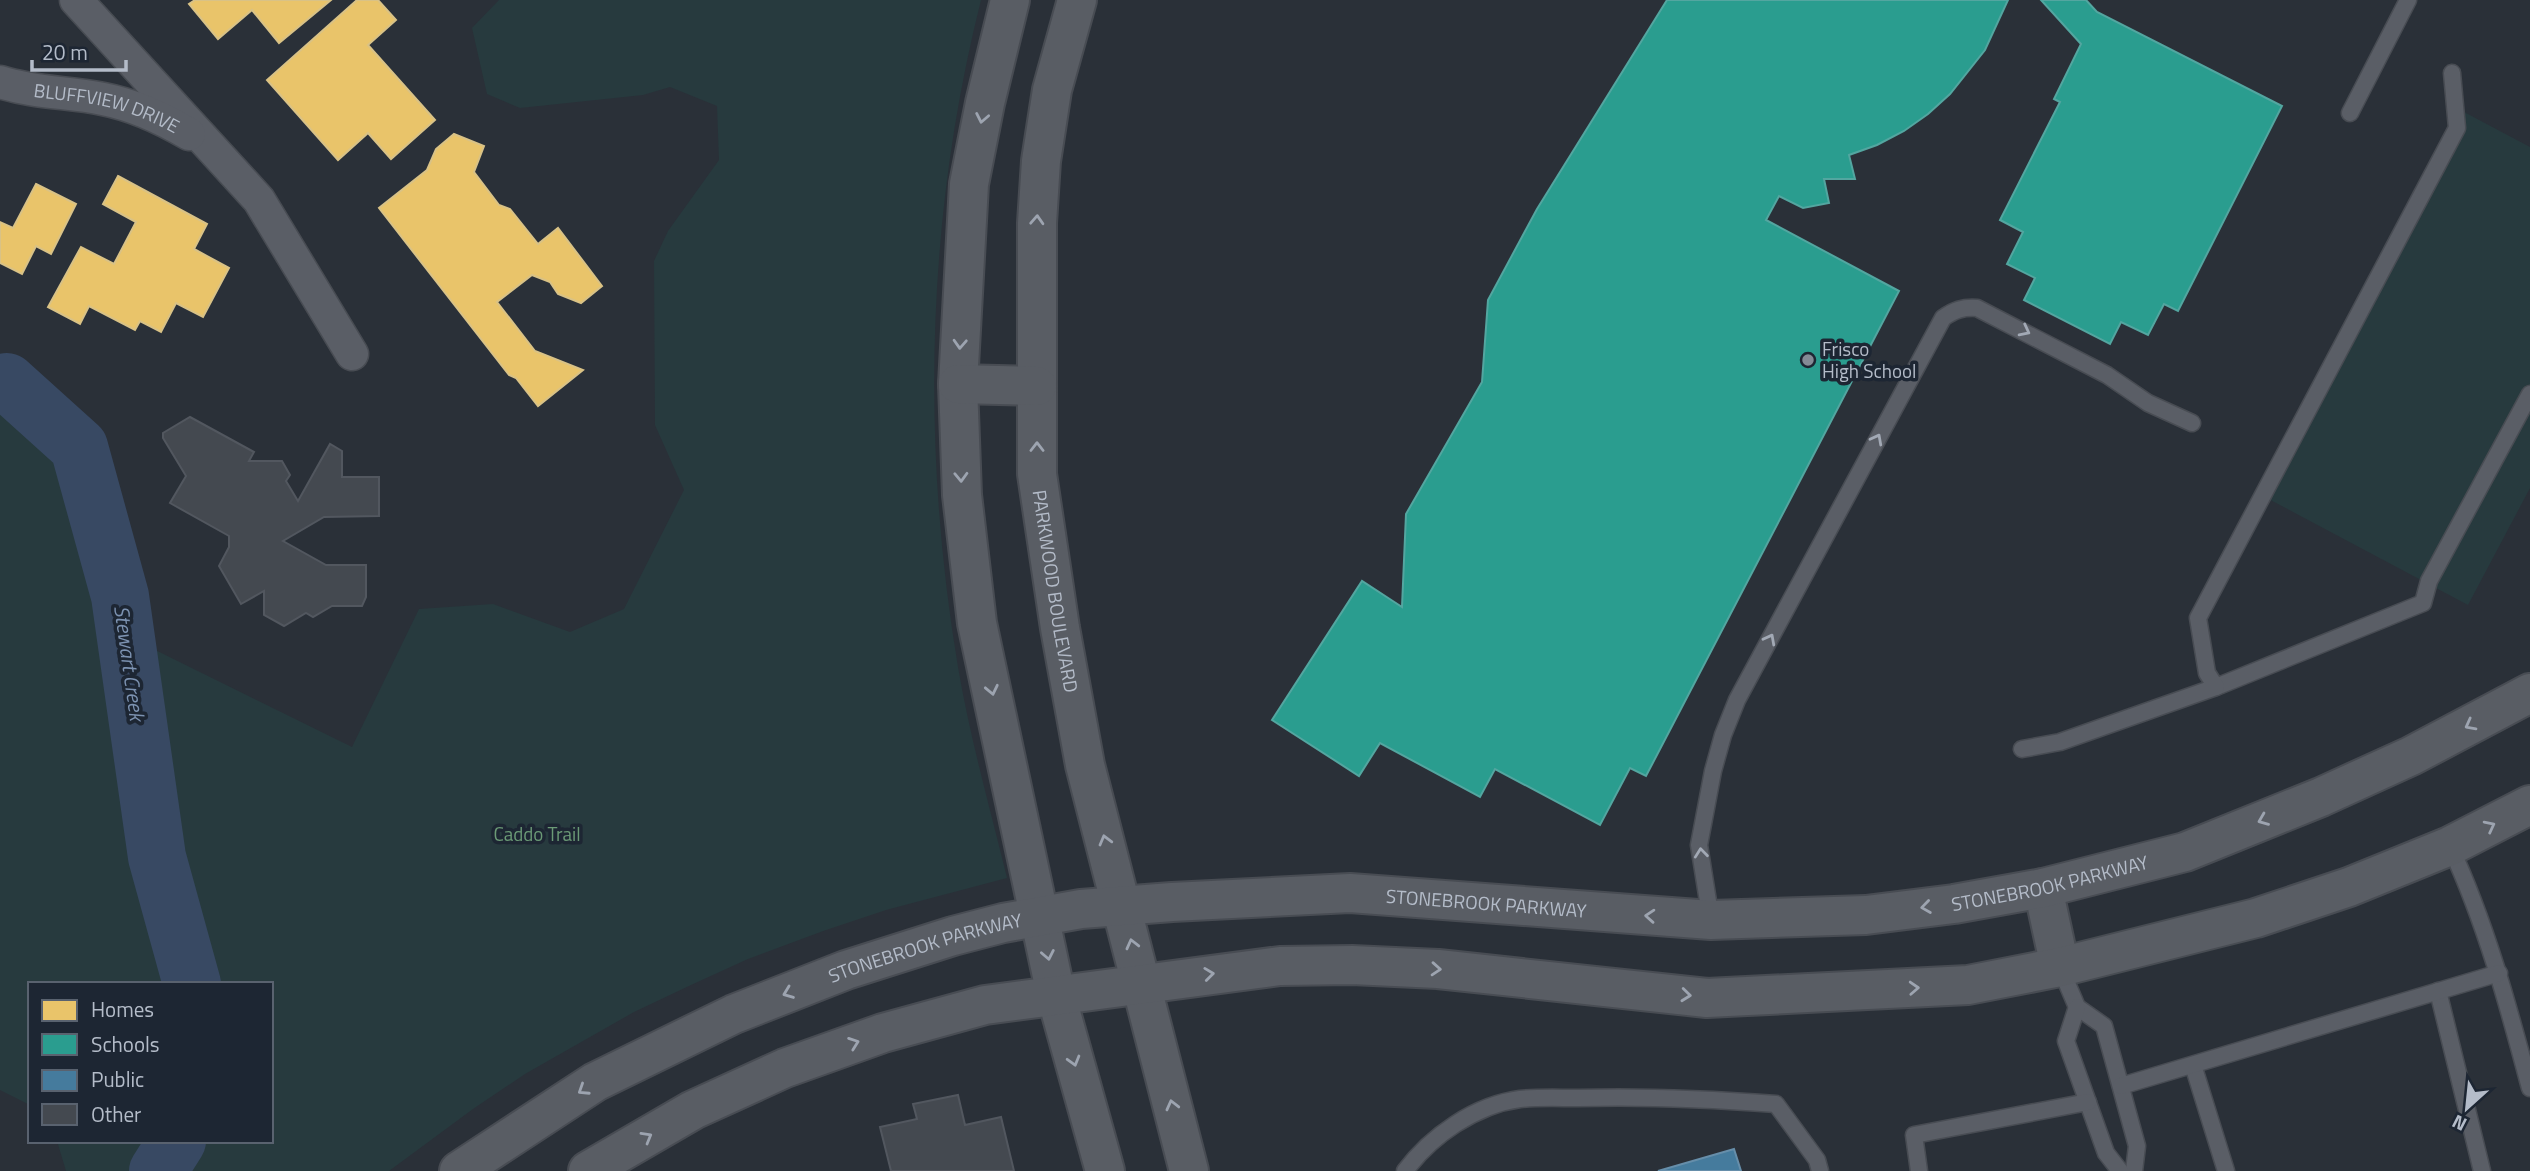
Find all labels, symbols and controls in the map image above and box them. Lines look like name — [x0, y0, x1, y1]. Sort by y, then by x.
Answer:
scale bar — [32, 28, 126, 72]
text: 20 m — [42, 36, 88, 68]
street label: BLUFFVIEW DRIVE — [32, 75, 185, 140]
one-way arrow — [975, 112, 990, 124]
one-way arrow — [1030, 214, 1045, 225]
one-way arrow — [2018, 323, 2030, 337]
place label: Frisco High School — [1822, 334, 1916, 385]
one-way arrow — [953, 339, 968, 350]
marker: Frisco High School — [1800, 352, 1816, 368]
one-way arrow — [1869, 433, 1883, 446]
one-way arrow — [1029, 441, 1045, 452]
one-way arrow — [954, 471, 969, 482]
street label: PARKWOOD BOULEVARD — [1026, 488, 1086, 695]
water label: Stewart Creek — [106, 603, 154, 725]
one-way arrow — [1762, 634, 1775, 646]
one-way arrow — [983, 684, 998, 696]
one-way arrow — [2464, 717, 2477, 730]
one-way arrow — [2258, 812, 2270, 826]
park label: Caddo Trail — [493, 819, 581, 848]
one-way arrow — [2483, 820, 2495, 834]
one-way arrow — [1099, 834, 1113, 846]
one-way arrow — [1694, 847, 1709, 859]
street label: STONEBROOK PARKWAY — [1949, 847, 2152, 918]
street label: STONEBROOK PARKWAY — [1385, 881, 1588, 925]
one-way arrow — [1920, 900, 1931, 915]
street label: STONEBROOK PARKWAY — [824, 905, 1025, 990]
one-way arrow — [1644, 909, 1655, 924]
one-way arrow — [1126, 938, 1140, 950]
one-way arrow — [1040, 949, 1055, 961]
one-way arrow — [1431, 961, 1442, 976]
one-way arrow — [1203, 967, 1215, 982]
one-way arrow — [1908, 980, 1919, 995]
legend — [28, 982, 273, 1143]
one-way arrow — [783, 984, 795, 998]
one-way arrow — [1681, 988, 1692, 1003]
text: Homes — [91, 993, 154, 1025]
text: Schools — [91, 1028, 160, 1060]
one-way arrow — [847, 1037, 859, 1051]
one-way arrow — [1066, 1054, 1081, 1066]
text: Public — [91, 1063, 144, 1095]
north arrow — [2432, 1073, 2502, 1143]
one-way arrow — [577, 1081, 590, 1094]
text: Other — [91, 1098, 141, 1130]
one-way arrow — [1166, 1099, 1180, 1111]
text: N — [2447, 1108, 2472, 1140]
one-way arrow — [639, 1132, 652, 1145]

